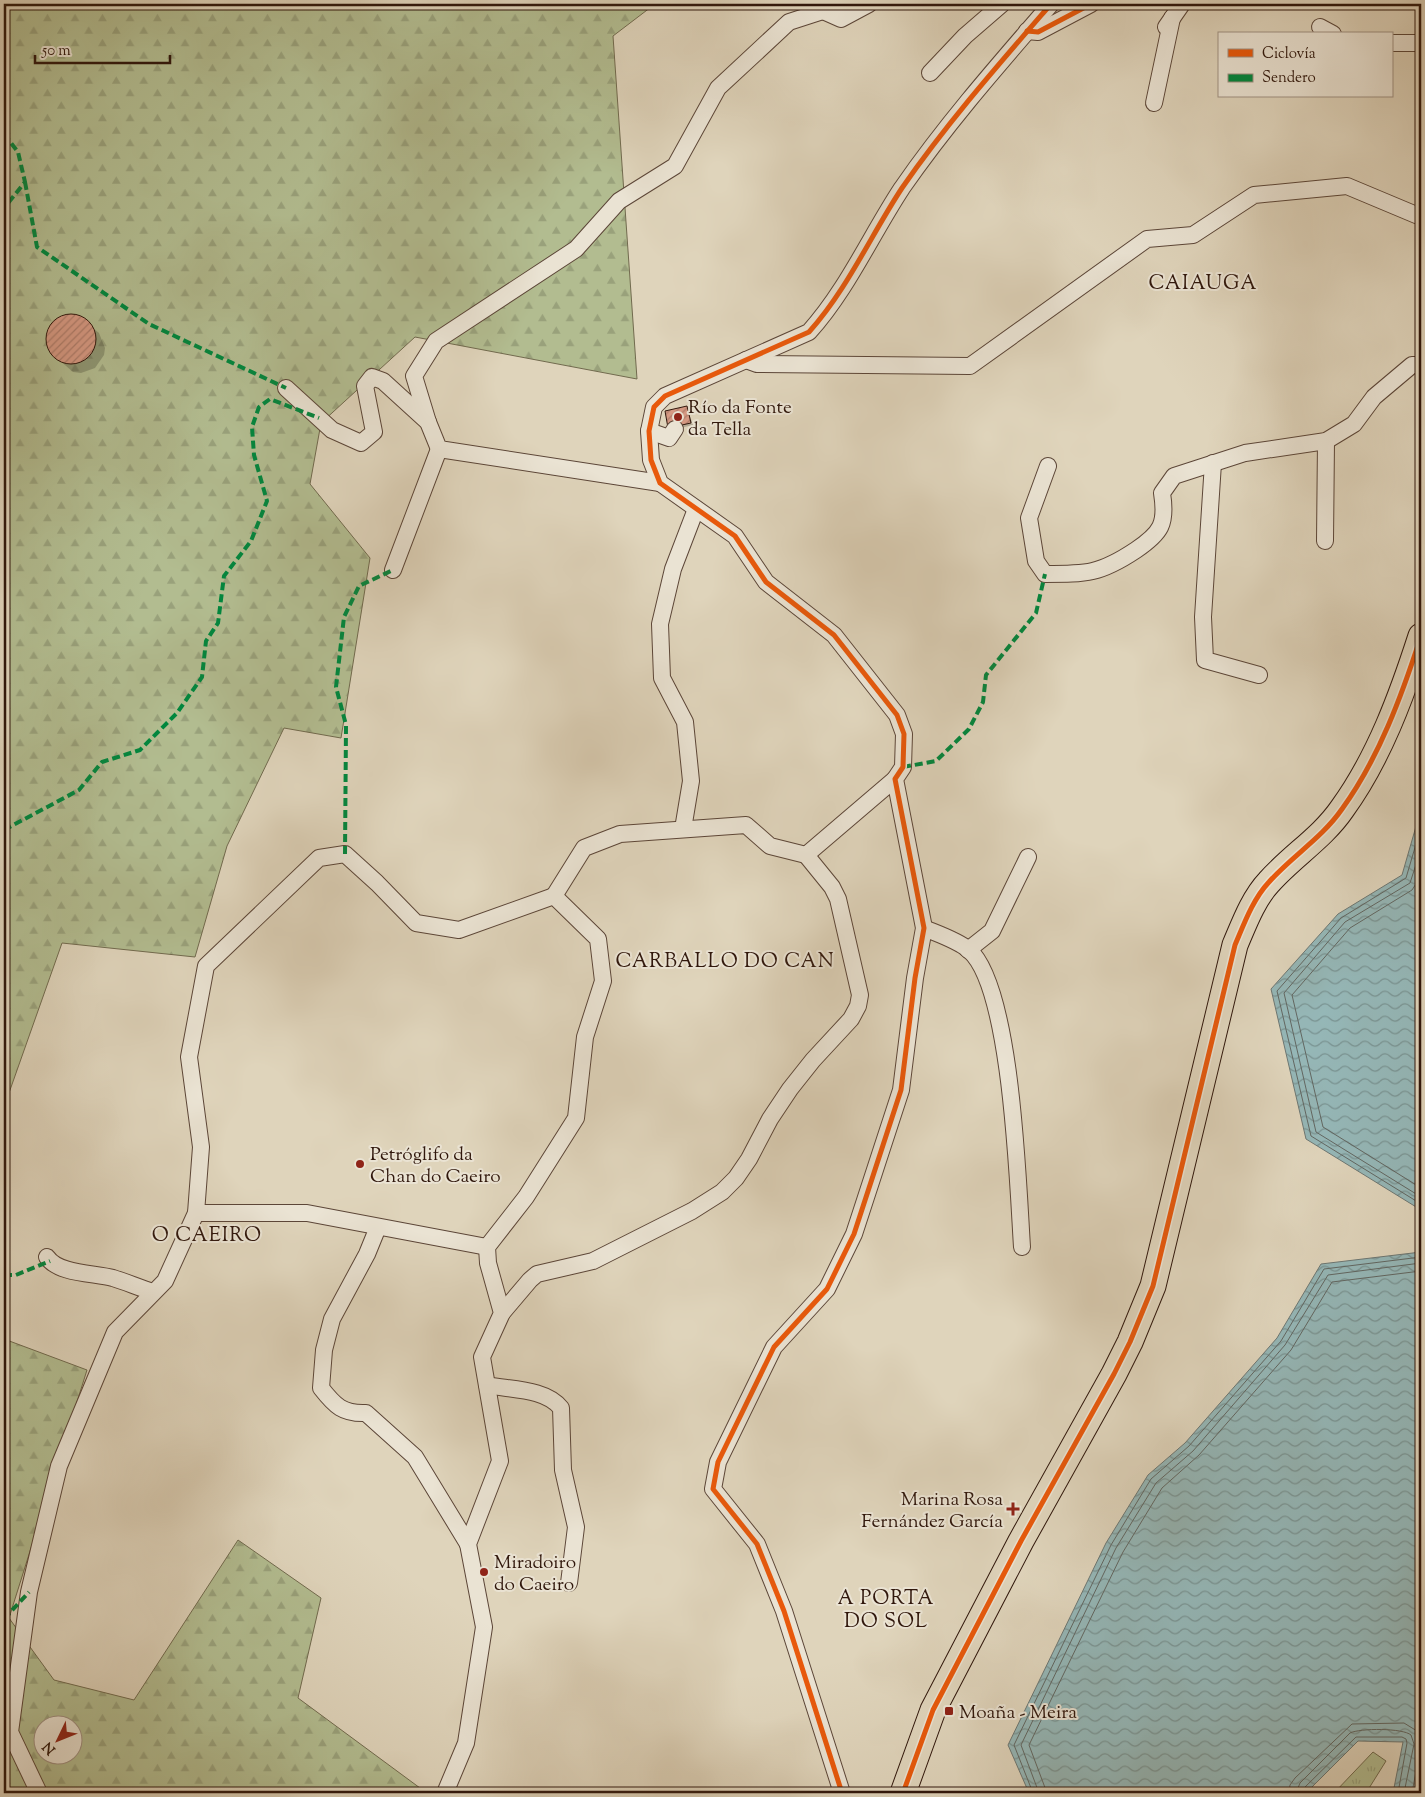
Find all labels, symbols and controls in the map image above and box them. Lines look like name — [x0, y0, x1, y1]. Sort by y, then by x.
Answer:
scale bar — [35, 32, 170, 64]
legend — [1218, 32, 1392, 98]
text: 50 m — [41, 41, 71, 62]
text: Ciclovía — [1262, 44, 1316, 65]
text: Sendero — [1262, 68, 1316, 89]
district label: CAIAUGA — [1148, 270, 1258, 299]
place label: Río da Fonte da Tella — [688, 395, 792, 444]
marker: Río da Fonte da Tella — [672, 411, 684, 423]
district label: CARBALLO DO CAN — [615, 948, 835, 977]
place label: Petróglifo da Chan do Caeiro — [370, 1142, 501, 1191]
marker: Petróglifo da Chan do Caeiro — [354, 1158, 366, 1170]
district label: O CAEIRO — [152, 1222, 262, 1251]
place label: Marina Rosa Fernández García — [861, 1487, 1003, 1536]
marker: Marina Rosa Fernández García — [1007, 1503, 1019, 1515]
place label: Miradoiro do Caeiro — [494, 1550, 576, 1599]
marker: Miradoiro do Caeiro — [478, 1566, 490, 1578]
district label: A PORTA DO SOL — [838, 1585, 934, 1637]
place label: Moaña - Meira — [959, 1700, 1077, 1727]
marker: Moaña - Meira — [943, 1705, 955, 1717]
north arrow — [32, 1714, 82, 1764]
text: N — [39, 1737, 61, 1758]

